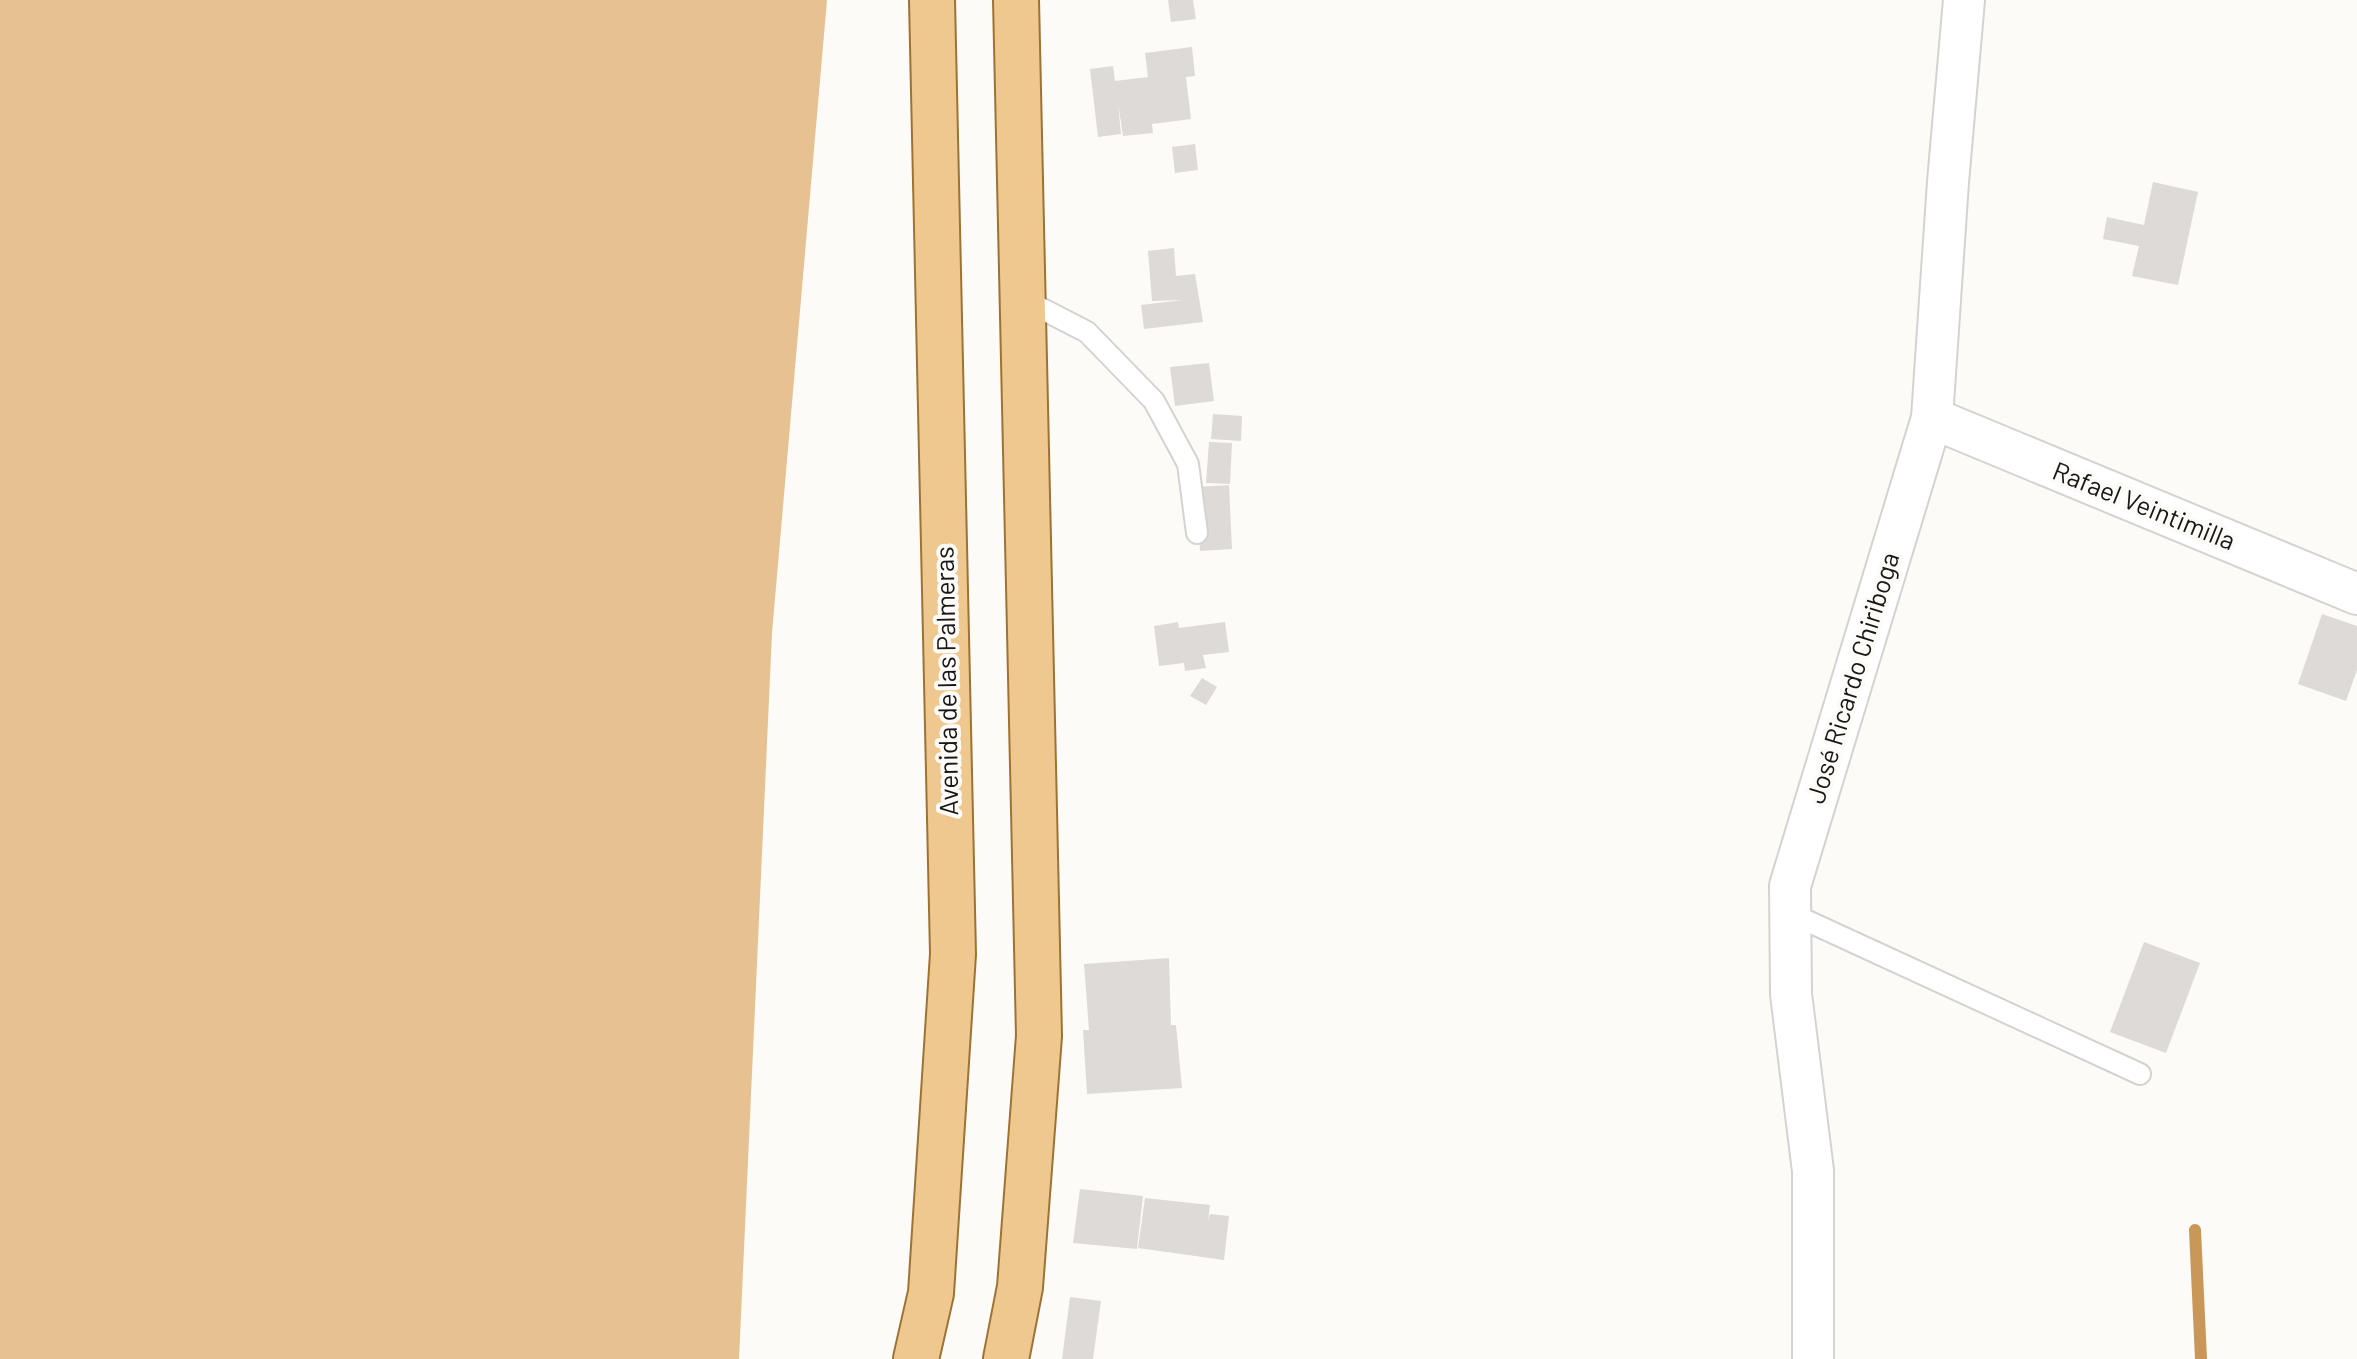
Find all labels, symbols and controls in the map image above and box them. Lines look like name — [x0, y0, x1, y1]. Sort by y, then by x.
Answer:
street label: Rafael Veintimilla — [2049, 454, 2240, 555]
street label: Avenida de las Palmeras — [928, 546, 963, 816]
street label: José Ricardo Chiriboga — [1799, 548, 1905, 807]

